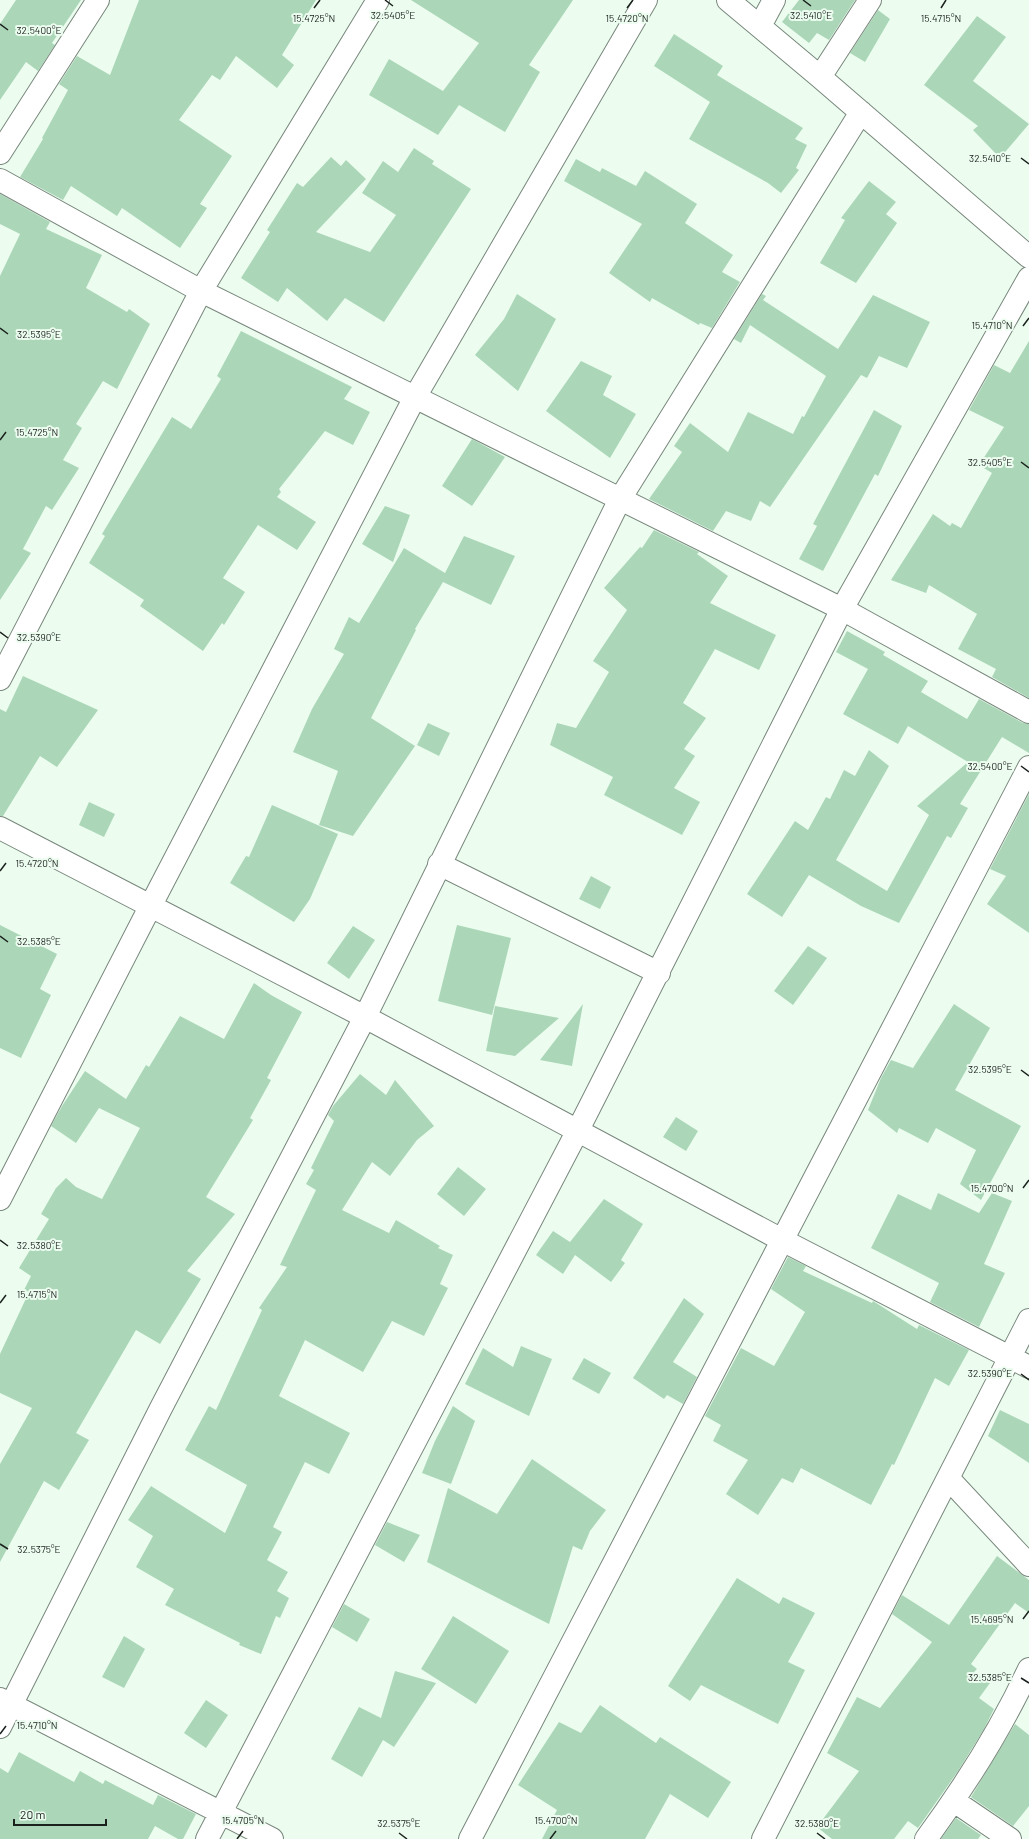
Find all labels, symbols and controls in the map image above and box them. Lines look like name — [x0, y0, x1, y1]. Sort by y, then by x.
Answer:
text: 32.5405°E — [371, 9, 415, 21]
text: 32.5410°E — [790, 9, 832, 21]
text: 15.4725°N — [293, 12, 335, 24]
text: 15.4720°N — [606, 12, 648, 24]
text: 15.4715°N — [921, 12, 961, 24]
text: 32.5400°E — [16, 24, 62, 36]
text: 32.5410°E — [969, 152, 1011, 164]
text: 15.4710°N — [971, 319, 1013, 331]
text: 32.5395°E — [17, 328, 61, 340]
text: 15.4725°N — [16, 426, 58, 438]
text: 32.5405°E — [968, 456, 1012, 468]
text: 32.5390°E — [17, 631, 61, 643]
text: 32.5400°E — [967, 760, 1013, 772]
text: 15.4720°N — [16, 857, 58, 869]
text: 32.5385°E — [17, 935, 61, 947]
text: 32.5395°E — [968, 1063, 1012, 1075]
text: 15.4700°N — [970, 1182, 1014, 1194]
text: 32.5380°E — [17, 1239, 61, 1251]
text: 15.4715°N — [17, 1288, 57, 1300]
text: 32.5390°E — [968, 1367, 1012, 1379]
text: 32.5375°E — [17, 1543, 61, 1555]
text: 15.4695°N — [971, 1613, 1014, 1625]
text: 32.5385°E — [968, 1671, 1012, 1683]
text: 15.4710°N — [16, 1719, 58, 1731]
scale bar — [14, 1801, 106, 1827]
text: 20 m — [20, 1807, 46, 1821]
text: 15.4705°N — [222, 1814, 264, 1826]
text: 15.4700°N — [534, 1814, 578, 1826]
text: 32.5375°E — [377, 1817, 421, 1829]
text: 32.5380°E — [795, 1817, 839, 1829]

